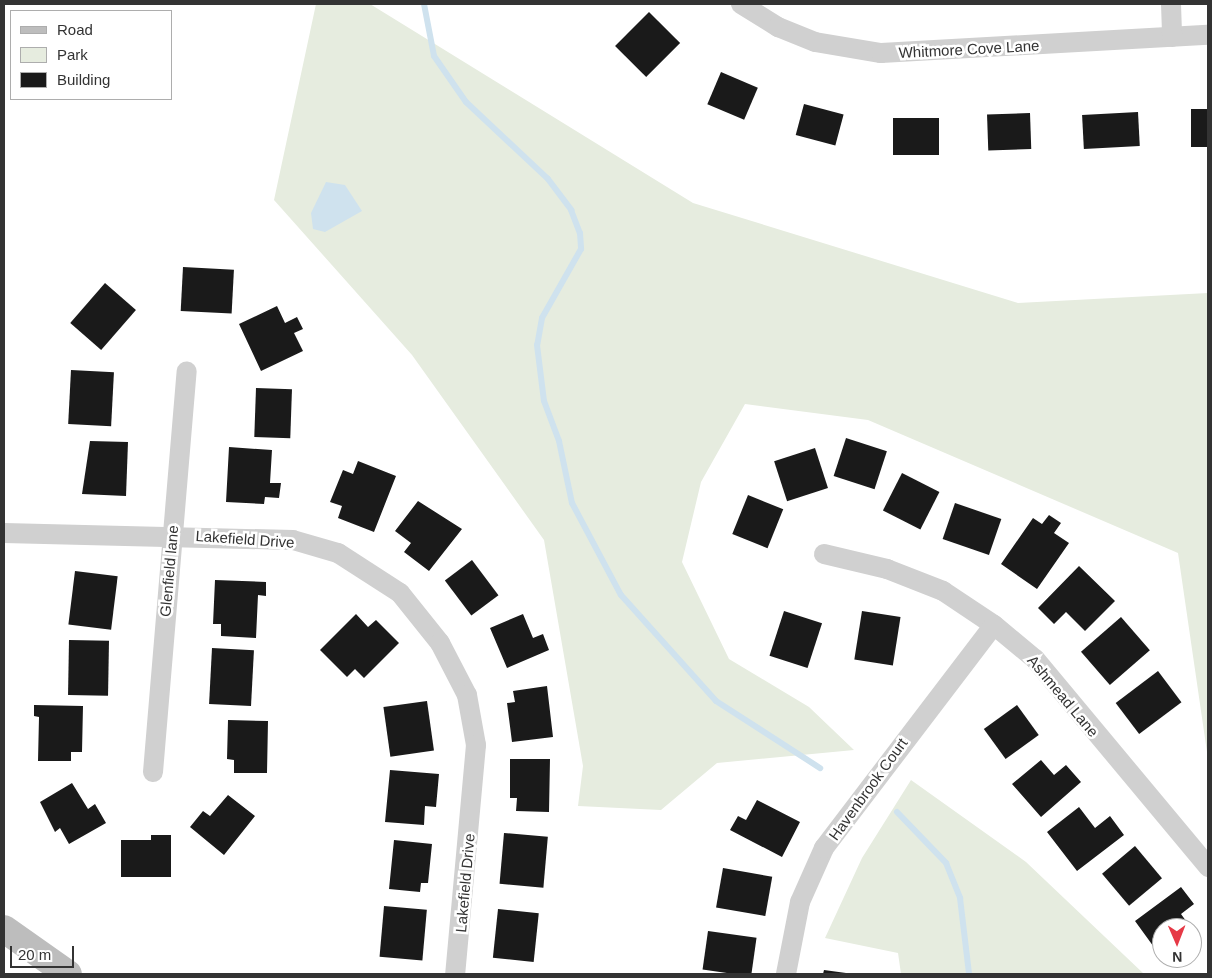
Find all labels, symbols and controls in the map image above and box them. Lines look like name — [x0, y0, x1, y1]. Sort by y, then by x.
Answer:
legend — [10, 10, 172, 100]
text: Road — [57, 21, 93, 38]
street label: Whitmore Cove Lane — [898, 36, 1040, 62]
text: Park — [57, 46, 88, 63]
text: Building — [57, 71, 110, 88]
street label: Glenfield lane — [156, 525, 182, 617]
street label: Lakefield Drive — [195, 527, 295, 551]
street label: Ashmead Lane — [1024, 652, 1102, 740]
street label: Havenbrook Court — [825, 734, 911, 844]
street label: Lakefield Drive — [452, 833, 478, 933]
north arrow — [1152, 918, 1202, 968]
scale bar — [12, 936, 76, 968]
text: 20 m — [18, 946, 51, 963]
text: N — [1172, 949, 1182, 965]

